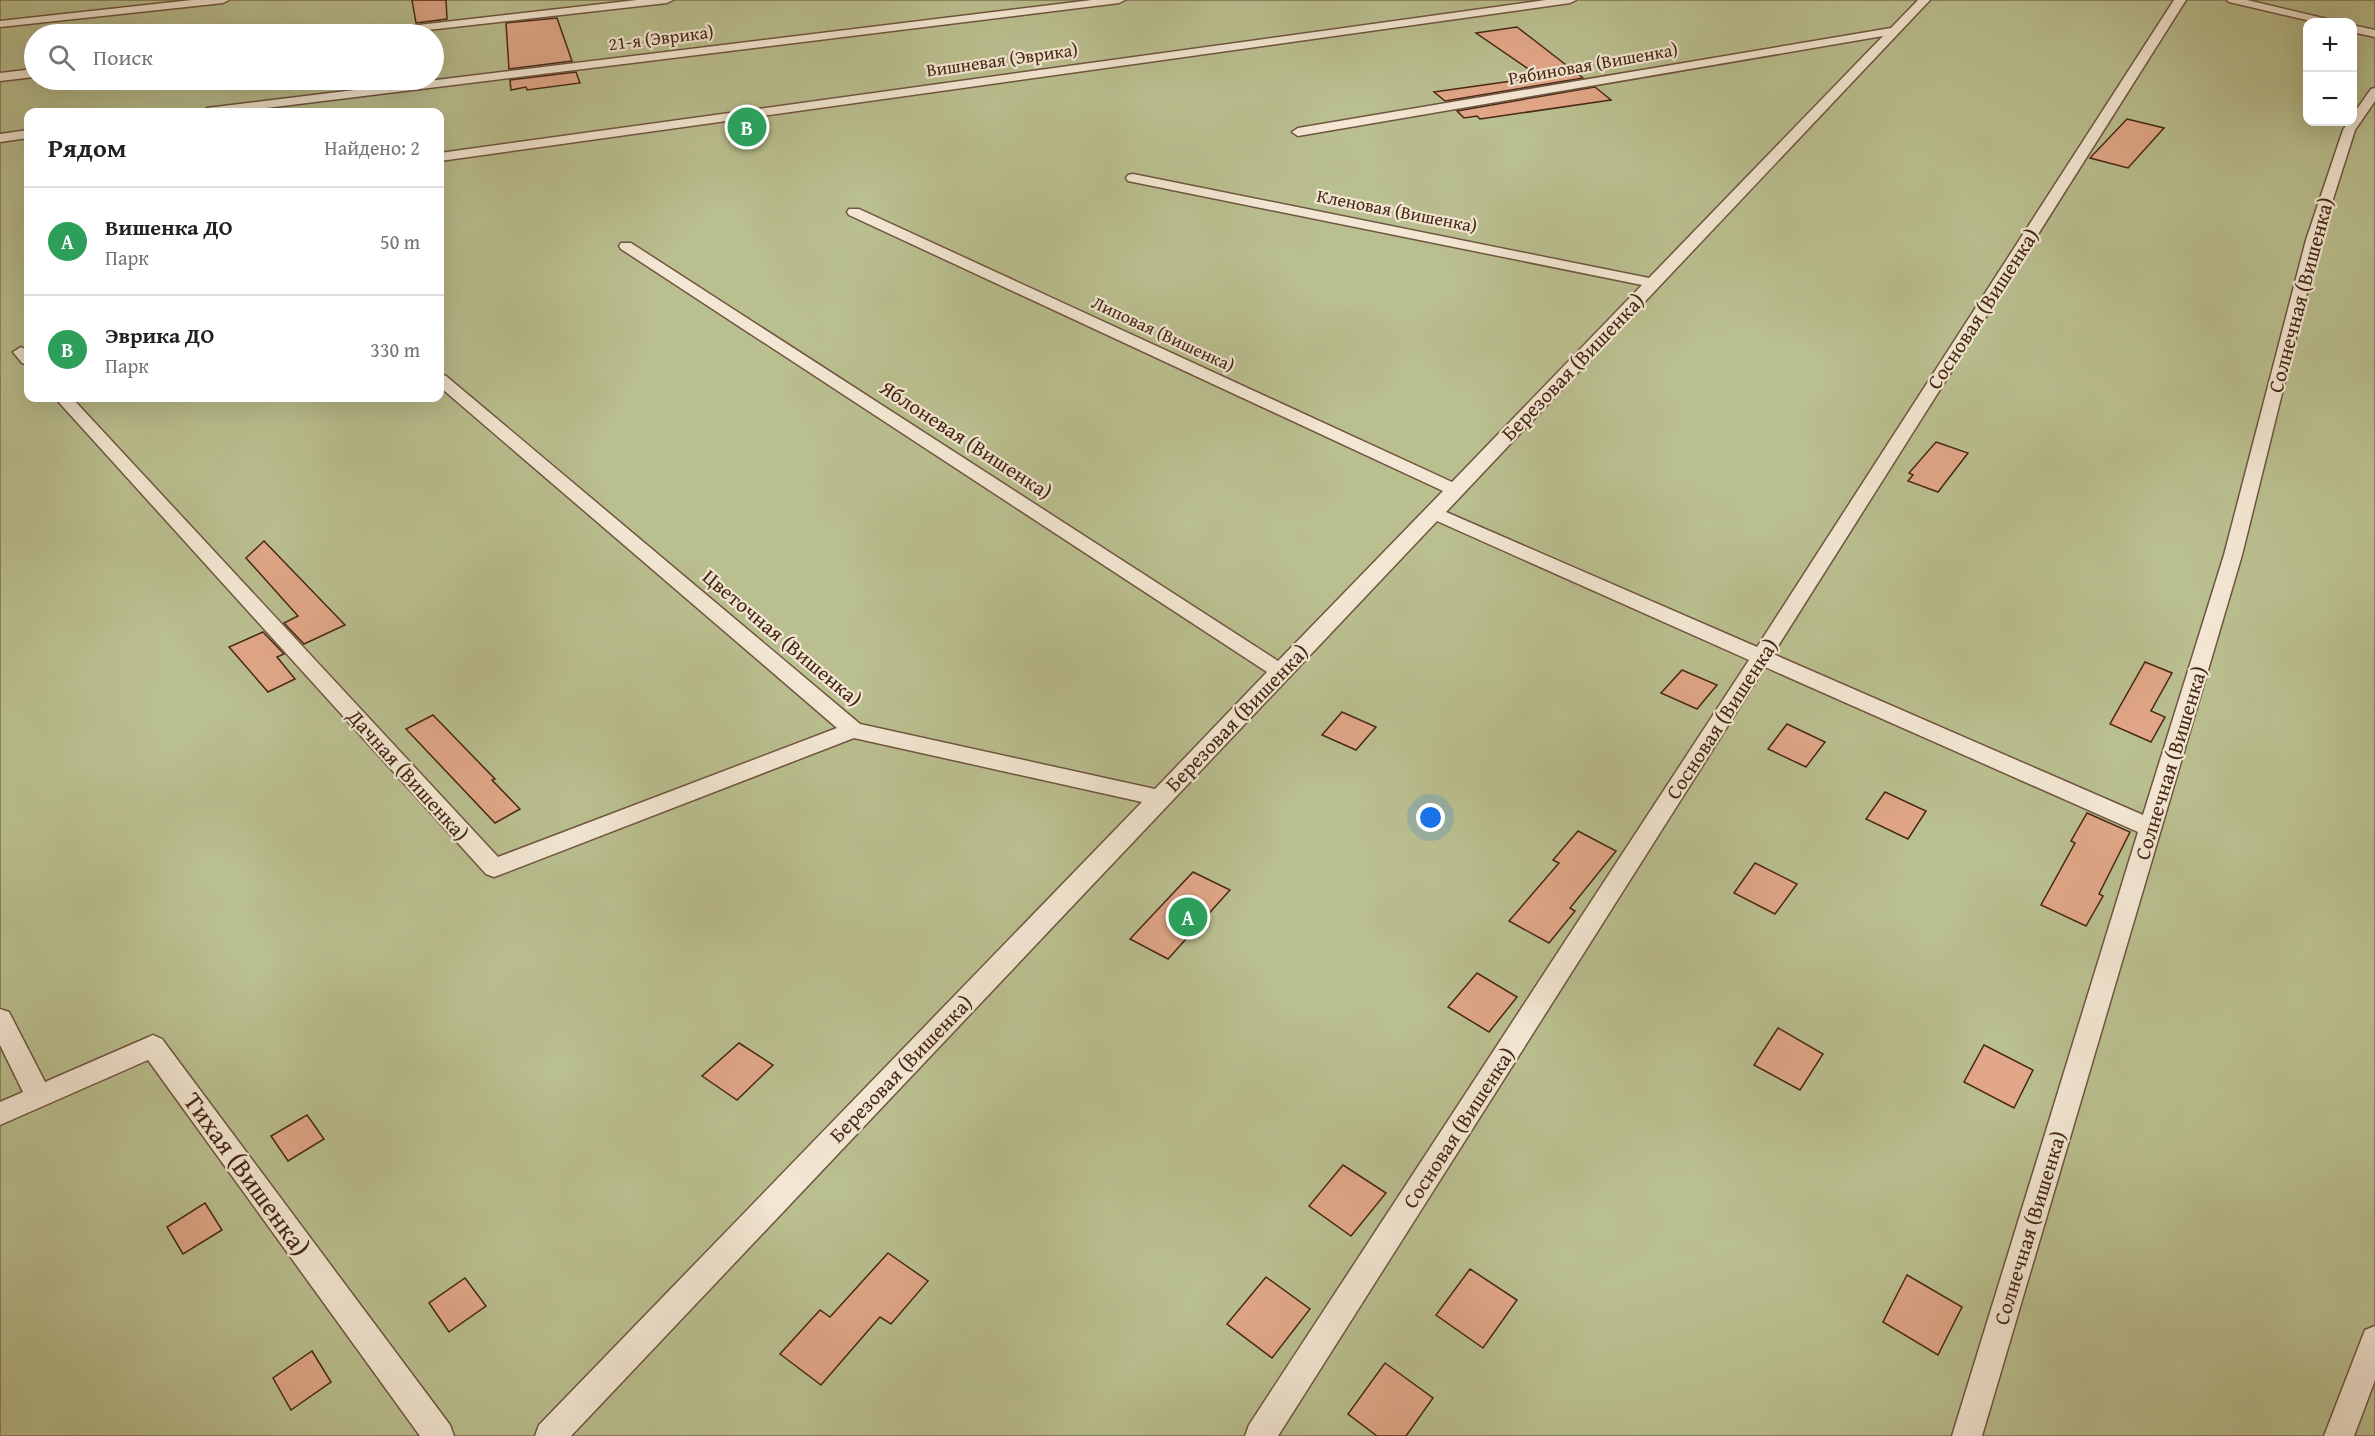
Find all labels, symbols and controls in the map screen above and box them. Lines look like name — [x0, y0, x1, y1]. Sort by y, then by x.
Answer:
street label: 21-я (Эврика) — [607, 18, 715, 57]
map controls — [2303, 18, 2357, 126]
button: + — [2303, 18, 2357, 72]
search box — [24, 24, 444, 90]
street label: Вишневая (Эврика) — [924, 35, 1080, 84]
street label: Рябиновая (Вишенка) — [1506, 35, 1680, 92]
icon: search — [45, 41, 78, 74]
text: Поиск — [93, 41, 153, 73]
button: − — [2303, 72, 2357, 126]
pin: B — [728, 104, 766, 150]
text: Рядом — [48, 128, 126, 167]
text: Найдено: 2 — [324, 133, 420, 162]
street label: Кленовая (Вишенка) — [1315, 182, 1479, 239]
street label: Солнечная (Вишенка) — [2260, 194, 2342, 396]
text: Вишенка ДО — [105, 211, 233, 243]
street label: Сосновая (Вишенка) — [1919, 222, 2046, 395]
text: A — [61, 227, 74, 256]
text: 50 m — [380, 227, 420, 256]
text: Парк — [105, 243, 149, 272]
street label: Березовая (Вишенка) — [1494, 286, 1652, 448]
street label: Липовая (Вишенка) — [1087, 289, 1239, 379]
text: Эврика ДО — [105, 319, 214, 351]
text: B — [61, 335, 74, 364]
text: 330 m — [370, 335, 420, 364]
text: Парк — [105, 351, 149, 380]
street label: Яблоневая (Вишенка) — [873, 372, 1058, 507]
street label: Цветочная (Вишенка) — [696, 561, 869, 714]
street label: Сосновая (Вишенка) — [1658, 632, 1785, 805]
street label: Березовая (Вишенка) — [1158, 637, 1316, 799]
street label: Солнечная (Вишенка) — [2126, 662, 2215, 864]
street label: Дачная (Вишенка) — [340, 701, 476, 848]
your location — [1416, 803, 1445, 832]
pin: A — [1168, 894, 1208, 940]
street label: Березовая (Вишенка) — [822, 988, 980, 1150]
street label: Сосновая (Вишенка) — [1395, 1041, 1522, 1214]
street label: Тихая (Вишенка) — [174, 1084, 320, 1264]
street label: Солнечная (Вишенка) — [1985, 1127, 2074, 1329]

